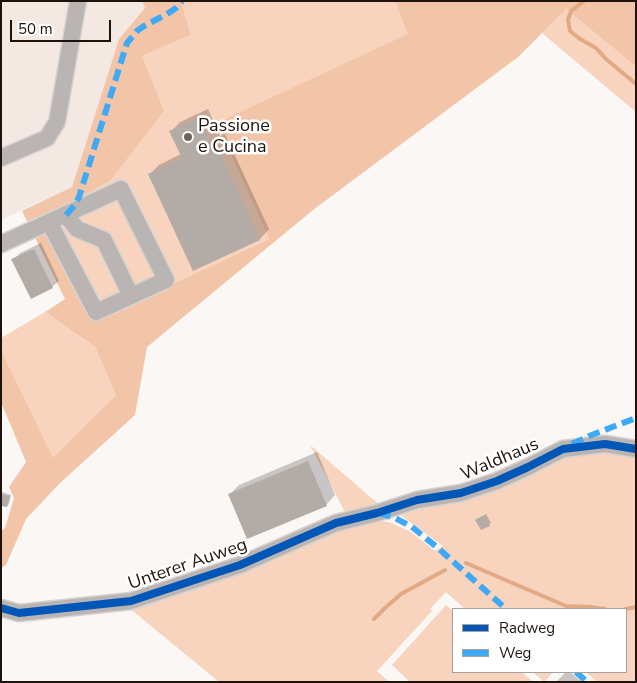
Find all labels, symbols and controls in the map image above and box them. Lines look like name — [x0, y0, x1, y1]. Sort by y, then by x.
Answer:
scale bar — [12, 10, 114, 42]
text: 50 m — [18, 19, 53, 39]
place label: Passione e Cucina — [198, 116, 270, 158]
marker: Passione e Cucina — [182, 131, 194, 143]
street label: Waldhaus — [458, 434, 542, 486]
street label: Unterer Auweg — [126, 535, 250, 595]
legend — [452, 608, 627, 673]
text: Radweg — [499, 618, 555, 638]
text: Weg — [499, 643, 531, 663]

